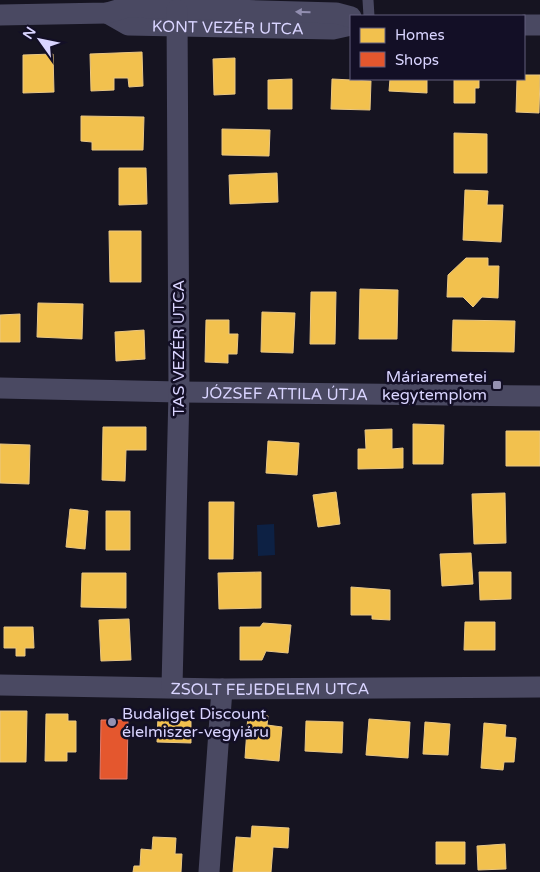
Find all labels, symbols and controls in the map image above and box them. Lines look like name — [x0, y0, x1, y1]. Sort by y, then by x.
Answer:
one-way arrow — [295, 8, 311, 16]
north arrow — [15, 15, 65, 65]
legend — [350, 15, 525, 80]
street label: KONT VEZÉR UTCA — [152, 16, 304, 39]
text: N — [19, 24, 40, 43]
text: Homes — [395, 26, 445, 44]
text: Shops — [395, 51, 439, 69]
street label: TAS VEZÉR UTCA — [169, 280, 189, 416]
place label: Máriaremetei kegytemplom — [382, 367, 487, 405]
marker: Máriaremetei kegytemplom — [491, 379, 503, 391]
street label: JÓZSEF ATTILA ÚTJA — [202, 383, 368, 405]
street label: ZSOLT FEJEDELEM UTCA — [170, 679, 369, 700]
place label: Budaliget Discount élelmiszer-vegyiáru — [122, 704, 269, 742]
marker: Budaliget Discount élelmiszer-vegyiáru — [106, 716, 118, 728]

